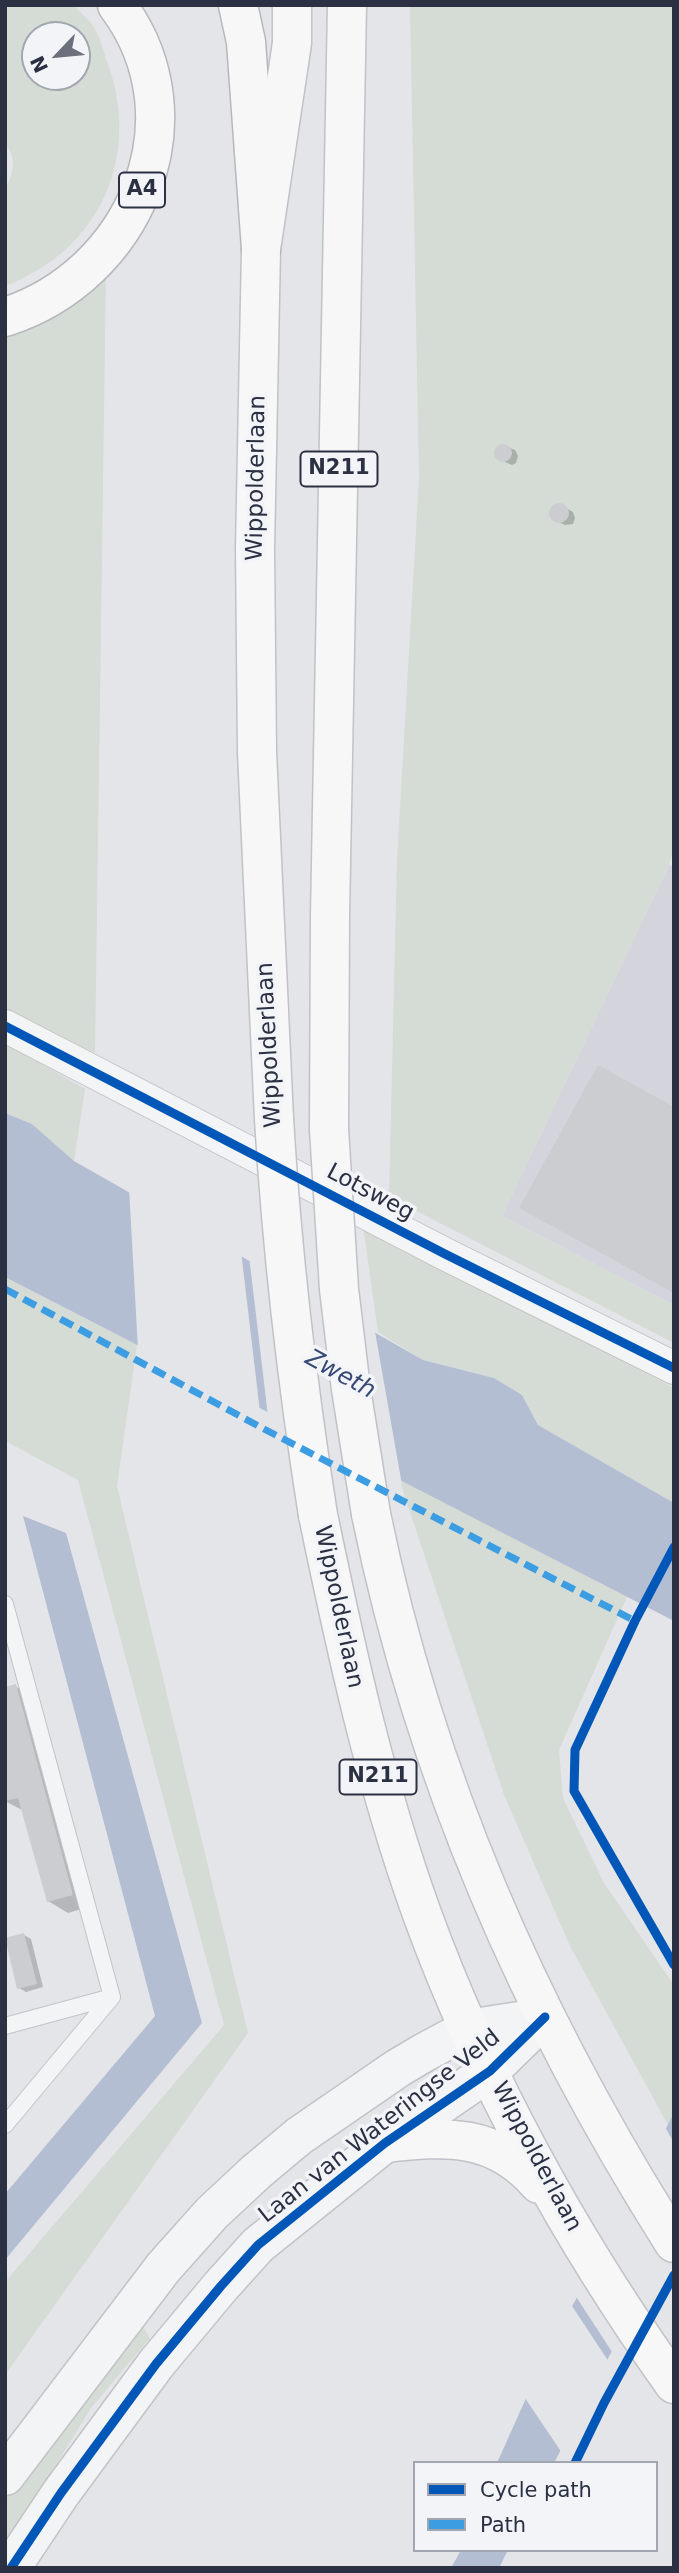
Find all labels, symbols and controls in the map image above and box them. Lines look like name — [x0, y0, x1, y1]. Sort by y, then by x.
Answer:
north arrow — [21, 21, 91, 91]
text: N — [26, 52, 52, 76]
road number: A4 — [119, 172, 165, 208]
street label: Wippolderlaan — [242, 395, 272, 561]
road number: N211 — [300, 452, 378, 486]
street label: Wippolderlaan — [252, 962, 288, 1128]
street label: Lotsweg — [322, 1159, 418, 1227]
water label: Zweth — [300, 1344, 380, 1406]
street label: Wippolderlaan — [307, 1523, 369, 1691]
road number: N211 — [340, 1760, 416, 1795]
street label: Laan van Wateringse Veld — [254, 2024, 506, 2230]
street label: Wippolderlaan — [485, 2077, 587, 2237]
legend — [413, 2461, 658, 2552]
text: Cycle path — [480, 2478, 592, 2502]
text: Path — [480, 2513, 526, 2537]

